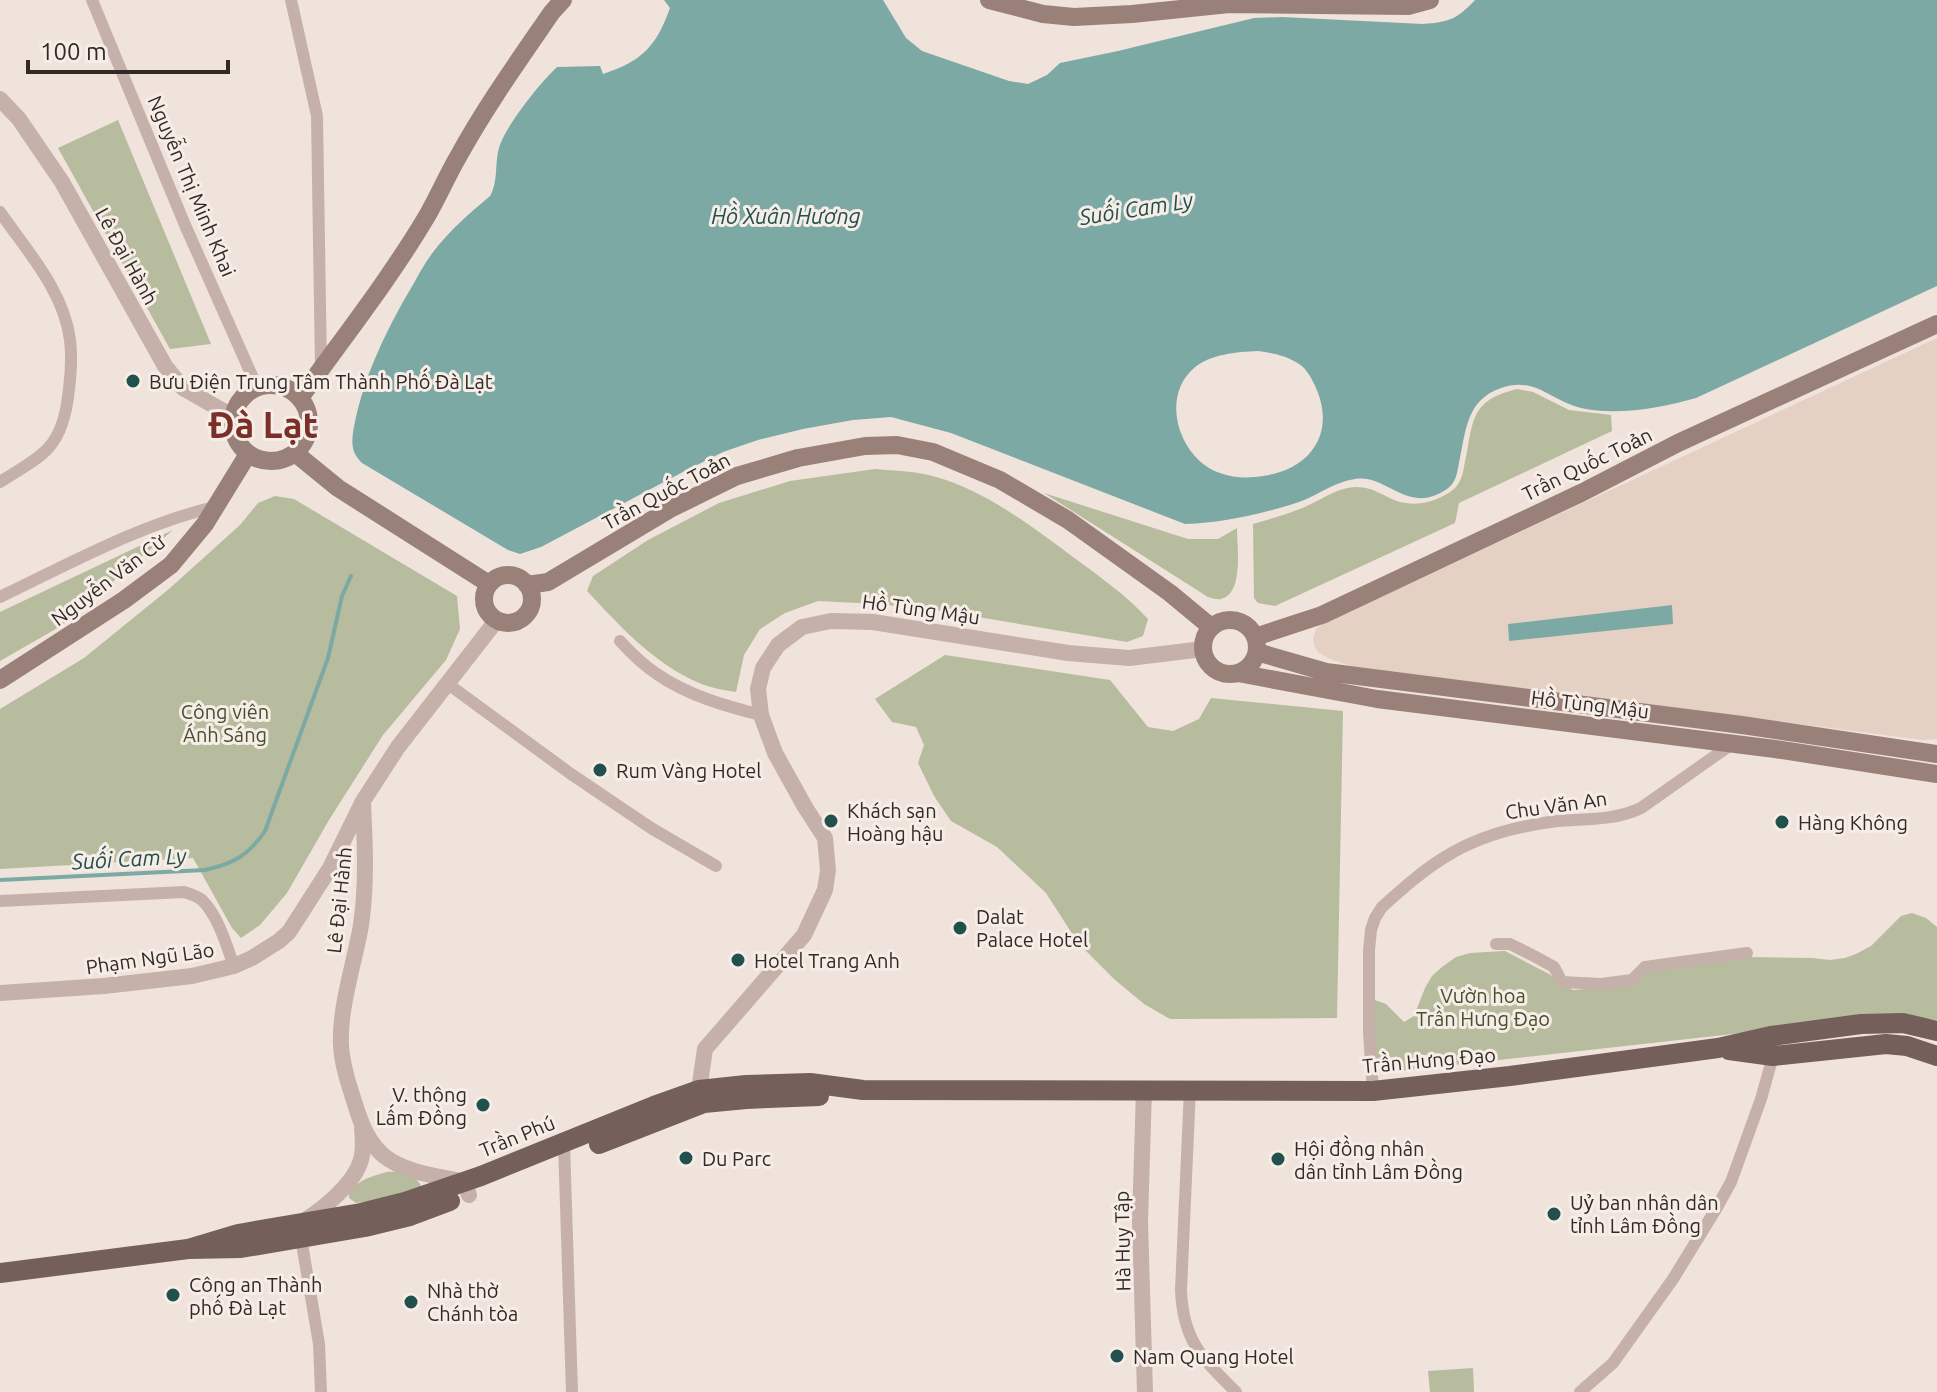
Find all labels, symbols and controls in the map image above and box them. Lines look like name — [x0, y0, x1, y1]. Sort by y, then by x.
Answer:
scale bar — [28, 24, 228, 74]
text: 100 m — [40, 38, 107, 65]
street label: Nguyễn Thị Minh Khai — [143, 91, 242, 280]
water label: Suối Cam Ly — [1076, 184, 1195, 229]
water label: Hồ Xuân Hương — [711, 200, 861, 228]
street label: Lê Đại Hành — [91, 204, 163, 308]
place label: Bưu Điện Trung Tâm Thành Phố Đà Lạt — [149, 367, 493, 393]
marker: Bưu Điện Trung Tâm Thành Phố Đà Lạt — [124, 372, 142, 390]
district label: Đà Lạt — [208, 404, 318, 445]
street label: Trần Quốc Toản — [1517, 420, 1655, 505]
street label: Trần Quốc Toản — [597, 445, 734, 534]
street label: Nguyễn Văn Cừ — [45, 528, 170, 630]
street label: Hồ Tùng Mậu — [861, 586, 982, 629]
street label: Hồ Tùng Mậu — [1530, 682, 1651, 723]
park label: Công viên Ánh Sáng — [181, 700, 269, 746]
place label: Rum Vàng Hotel — [616, 759, 762, 782]
marker: Rum Vàng Hotel — [591, 761, 609, 779]
street label: Chu Văn An — [1504, 786, 1608, 824]
place label: Khách sạn Hoàng hậu — [847, 799, 944, 845]
place label: Hàng Không — [1798, 811, 1908, 834]
marker: Khách sạn Hoàng hậu — [822, 812, 840, 830]
marker: Hàng Không — [1773, 813, 1791, 831]
water label: Suối Cam Ly — [70, 840, 187, 874]
street label: Lê Đại Hành — [322, 846, 356, 954]
place label: Dalat Palace Hotel — [976, 905, 1088, 951]
marker: Dalat Palace Hotel — [951, 919, 969, 937]
street label: Phạm Ngũ Lão — [84, 938, 216, 978]
place label: Hotel Trang Anh — [754, 949, 900, 972]
marker: Hotel Trang Anh — [729, 951, 747, 969]
park label: Vườn hoa Trần Hưng Đạo — [1416, 984, 1550, 1030]
street label: Trần Hưng Đạo — [1361, 1040, 1497, 1077]
place label: V. thông Lấm Đồng — [376, 1083, 467, 1129]
marker: V. thông Lấm Đồng — [474, 1096, 492, 1114]
street label: Trần Phú — [475, 1108, 558, 1161]
place label: Hội đồng nhân dân tỉnh Lâm Đồng — [1294, 1134, 1463, 1183]
place label: Du Parc — [702, 1147, 771, 1170]
marker: Du Parc — [677, 1149, 695, 1167]
marker: Hội đồng nhân dân tỉnh Lâm Đồng — [1269, 1150, 1287, 1168]
street label: Hà Huy Tập — [1110, 1190, 1134, 1292]
place label: Uỷ ban nhân dân tỉnh Lâm Đồng — [1570, 1191, 1719, 1237]
marker: Uỷ ban nhân dân tỉnh Lâm Đồng — [1545, 1205, 1563, 1223]
place label: Công an Thành phố Đà Lạt — [189, 1273, 322, 1319]
place label: Nhà thờ Chánh tòa — [427, 1279, 518, 1325]
marker: Công an Thành phố Đà Lạt — [164, 1286, 182, 1304]
marker: Nhà thờ Chánh tòa — [402, 1293, 420, 1311]
place label: Nam Quang Hotel — [1133, 1345, 1294, 1368]
marker: Nam Quang Hotel — [1108, 1347, 1126, 1365]

